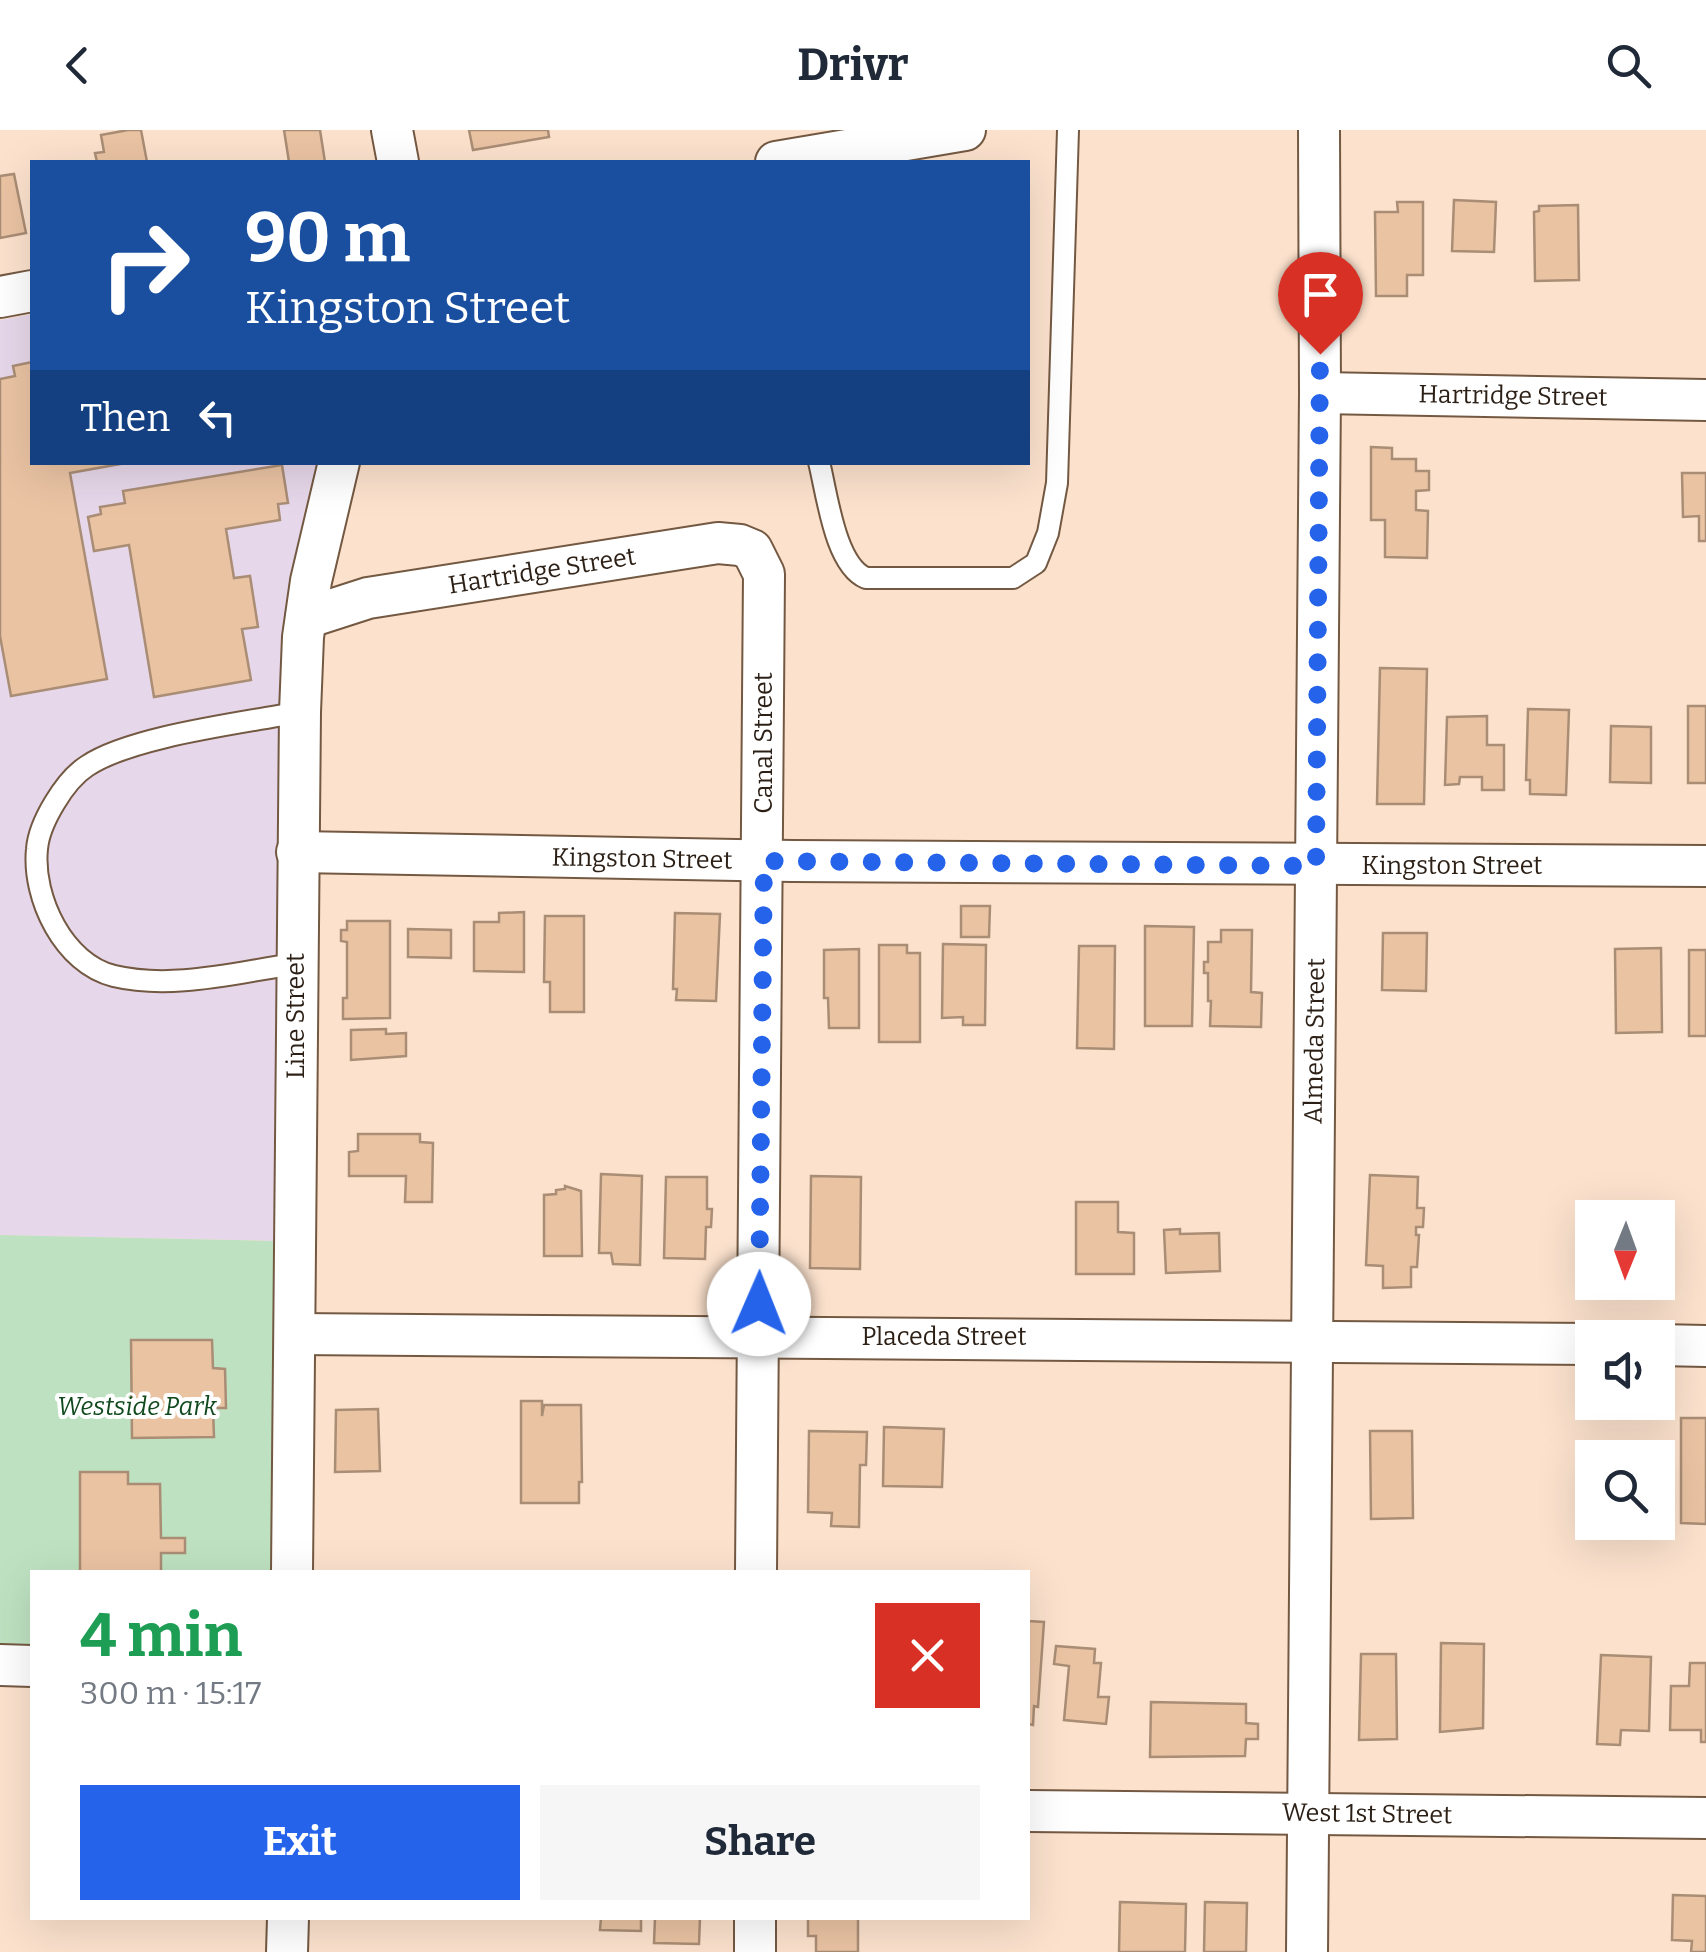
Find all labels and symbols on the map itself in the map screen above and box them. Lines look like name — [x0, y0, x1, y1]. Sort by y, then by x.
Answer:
pin — [1278, 252, 1363, 355]
street label: Hartridge Street — [1418, 379, 1608, 413]
street label: Hartridge Street — [446, 541, 638, 601]
street label: Canal Street — [749, 672, 779, 814]
street label: Kingston Street — [551, 842, 733, 876]
street label: Kingston Street — [1362, 851, 1542, 881]
street label: Line Street — [281, 953, 311, 1079]
street label: Almeda Street — [1299, 958, 1331, 1124]
north arrow — [1575, 1200, 1675, 1300]
position arrow — [707, 1252, 811, 1356]
street label: Placeda Street — [862, 1322, 1026, 1352]
park label: Westside Park — [57, 1392, 217, 1422]
street label: West 1st Street — [1282, 1798, 1452, 1830]

